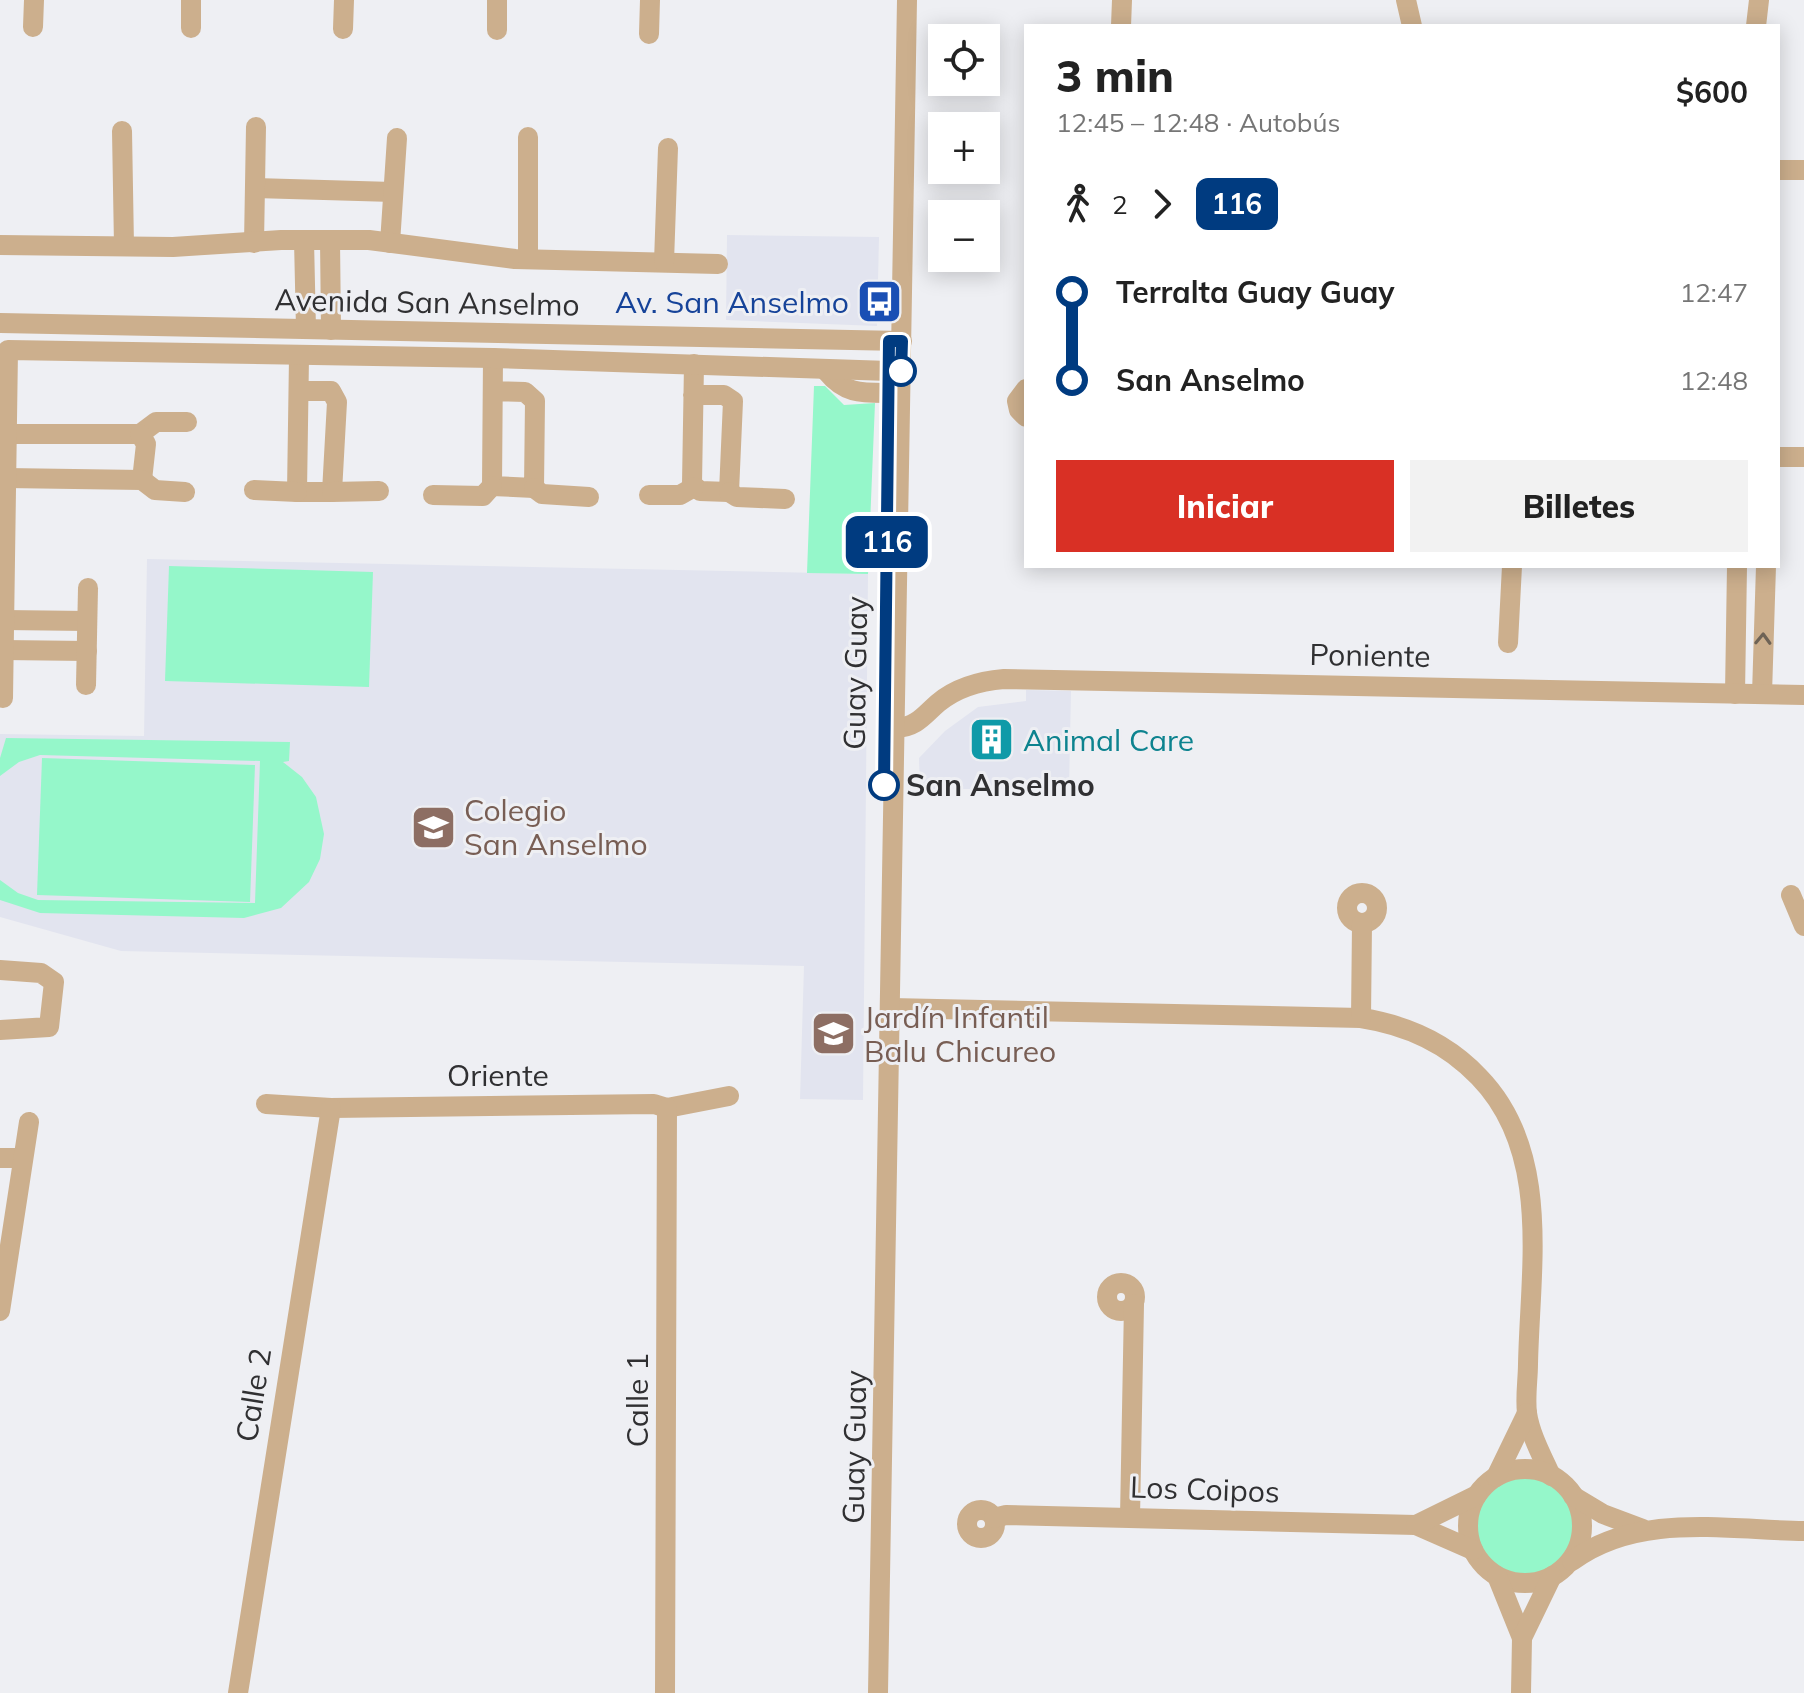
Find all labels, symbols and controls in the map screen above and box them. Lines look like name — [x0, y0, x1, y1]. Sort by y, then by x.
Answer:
map controls — [928, 24, 1000, 272]
button: locate — [928, 24, 1000, 96]
text: 3 min — [1056, 48, 1174, 103]
text: $600 — [1676, 73, 1748, 111]
text: 12:45 – 12:48 · Autobús — [1056, 106, 1340, 139]
button: + — [928, 112, 1000, 184]
icon: walk — [1056, 182, 1100, 226]
icon: forward — [1140, 182, 1184, 226]
text: 116 — [1212, 186, 1262, 221]
text: 2 — [1112, 188, 1128, 221]
button: − — [928, 200, 1000, 272]
text: Terralta Guay Guay — [1116, 273, 1395, 311]
text: 12:47 — [1680, 276, 1748, 309]
bus stop icon: Av. San Anselmo — [856, 278, 904, 326]
street label: Avenida San Anselmo — [274, 280, 580, 324]
place label: Av. San Anselmo — [615, 283, 849, 321]
unlabelled marker — [886, 356, 916, 386]
text: San Anselmo — [1116, 361, 1305, 399]
text: 12:48 — [1680, 364, 1748, 397]
button: Iniciar — [1056, 460, 1394, 552]
button: Billetes — [1410, 460, 1748, 552]
line badge: 116 — [841, 516, 933, 568]
text: 116 — [862, 524, 912, 559]
street label: Guay Guay — [835, 596, 875, 750]
one-way arrow — [1755, 632, 1772, 645]
street label: Poniente — [1309, 635, 1431, 675]
building icon: Animal Care — [968, 716, 1016, 764]
place label: Animal Care — [1023, 721, 1194, 759]
place label: San Anselmo — [906, 766, 1095, 804]
marker: San Anselmo — [869, 770, 899, 800]
place label: Colegio San Anselmo — [464, 791, 648, 863]
school or university icon: Colegio San Anselmo — [409, 803, 457, 851]
place label: Jardín Infantil Balu Chicureo — [864, 998, 1056, 1070]
school or university icon: Jardín Infantil Balu Chicureo — [809, 1010, 857, 1058]
street label: Oriente — [447, 1056, 549, 1094]
street label: Calle 2 — [227, 1345, 279, 1445]
street label: Calle 1 — [618, 1353, 656, 1447]
street label: Guay Guay — [834, 1370, 874, 1524]
street label: Los Coipos — [1129, 1467, 1281, 1511]

